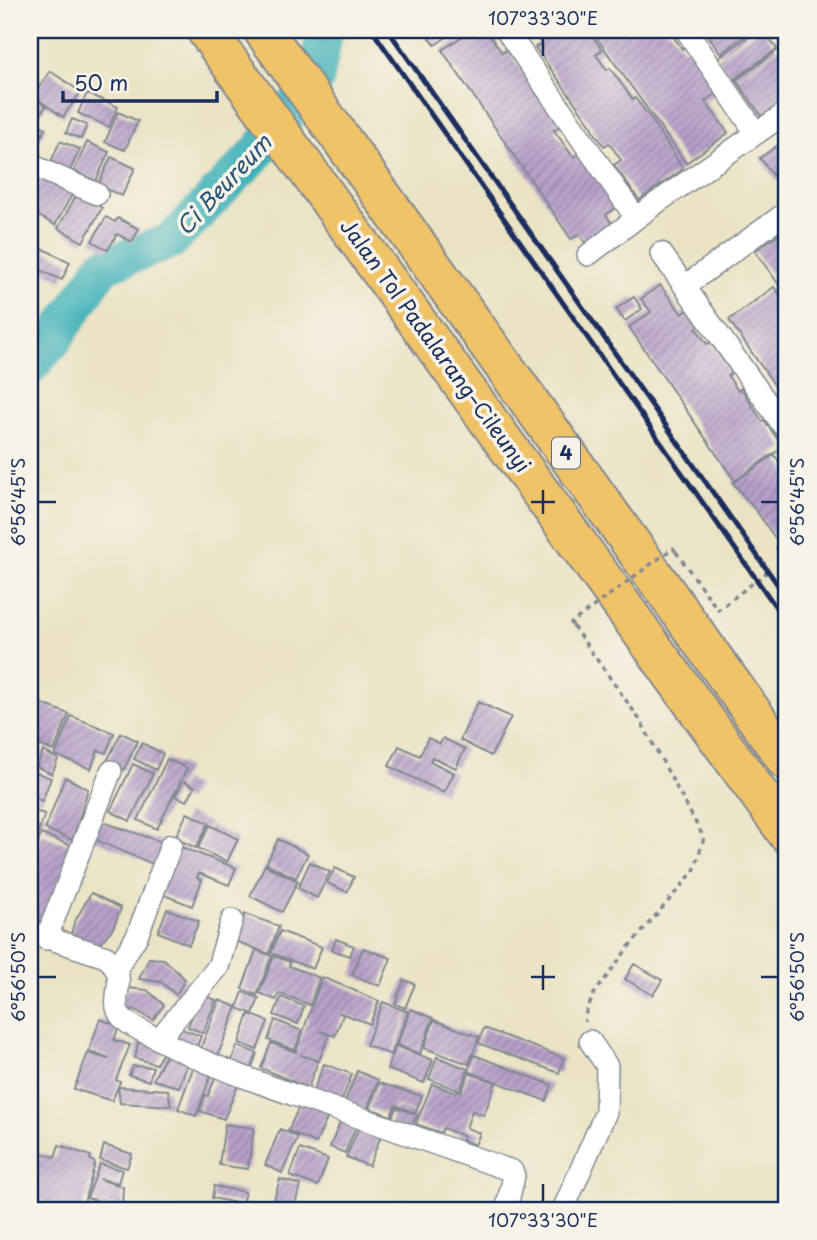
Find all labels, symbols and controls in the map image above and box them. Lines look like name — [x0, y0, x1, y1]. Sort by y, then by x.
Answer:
text: 107°33'30"E — [488, 4, 598, 31]
scale bar — [63, 60, 217, 104]
text: 50 m — [74, 66, 128, 98]
water label: Ci Beureum — [167, 125, 280, 243]
street label: Jalan Tol Padalarang–Cileunyi — [333, 211, 540, 478]
road number: 4 — [552, 437, 580, 468]
text: 6°56'45"S — [4, 458, 31, 546]
text: 6°56'45"S — [783, 458, 810, 546]
text: 6°56'50"S — [4, 932, 31, 1022]
text: 6°56'50"S — [783, 932, 810, 1022]
text: 107°33'30"E — [488, 1206, 598, 1233]

